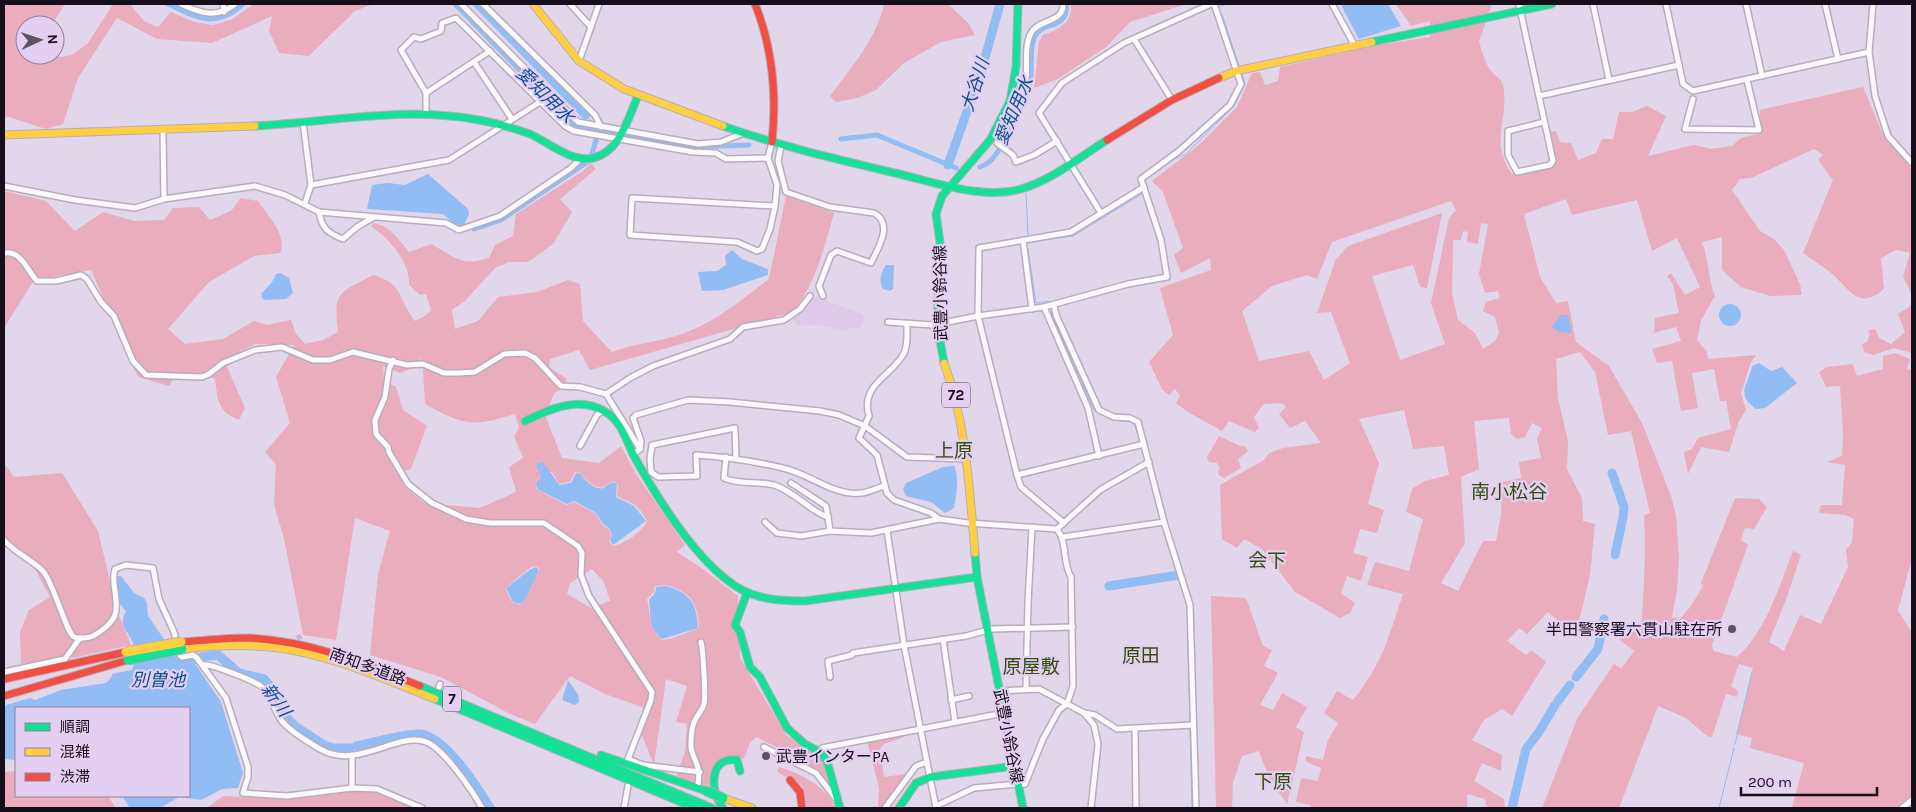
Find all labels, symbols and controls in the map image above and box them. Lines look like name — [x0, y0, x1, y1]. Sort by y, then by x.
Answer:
north arrow — [15, 15, 65, 65]
text: N — [44, 34, 61, 45]
water label: 大谷川 — [956, 54, 994, 114]
water label: 愛知用水 — [511, 62, 580, 129]
water label: 愛知用水 — [990, 72, 1039, 148]
street label: 武豊小鈴谷線 — [930, 245, 951, 341]
road number: 72 — [942, 382, 970, 408]
district label: 上原 — [935, 440, 973, 462]
district label: 南小松谷 — [1471, 481, 1547, 503]
district label: 会下 — [1248, 550, 1286, 572]
place label: 半田警察署六貫山駐在所 — [1546, 620, 1722, 639]
marker: 半田警察署六貫山駐在所 — [1726, 623, 1738, 635]
street label: 南知多道路 — [327, 644, 409, 689]
district label: 原田 — [1122, 645, 1160, 667]
district label: 原屋敷 — [1002, 656, 1060, 678]
water label: 別曽池 — [131, 669, 187, 691]
water label: 新川 — [257, 679, 297, 723]
road number: 7 — [443, 686, 461, 712]
street label: 武豊小鈴谷線 — [990, 687, 1027, 785]
legend — [15, 707, 190, 797]
text: 順調 — [60, 718, 90, 736]
text: 混雑 — [60, 743, 90, 761]
place label: 武豊インターPA — [776, 747, 889, 766]
marker: 武豊インターPA — [760, 750, 772, 762]
scale bar — [1741, 764, 1877, 796]
text: 渋滞 — [60, 768, 90, 786]
district label: 下原 — [1254, 771, 1292, 793]
text: 200 m — [1748, 773, 1792, 791]

